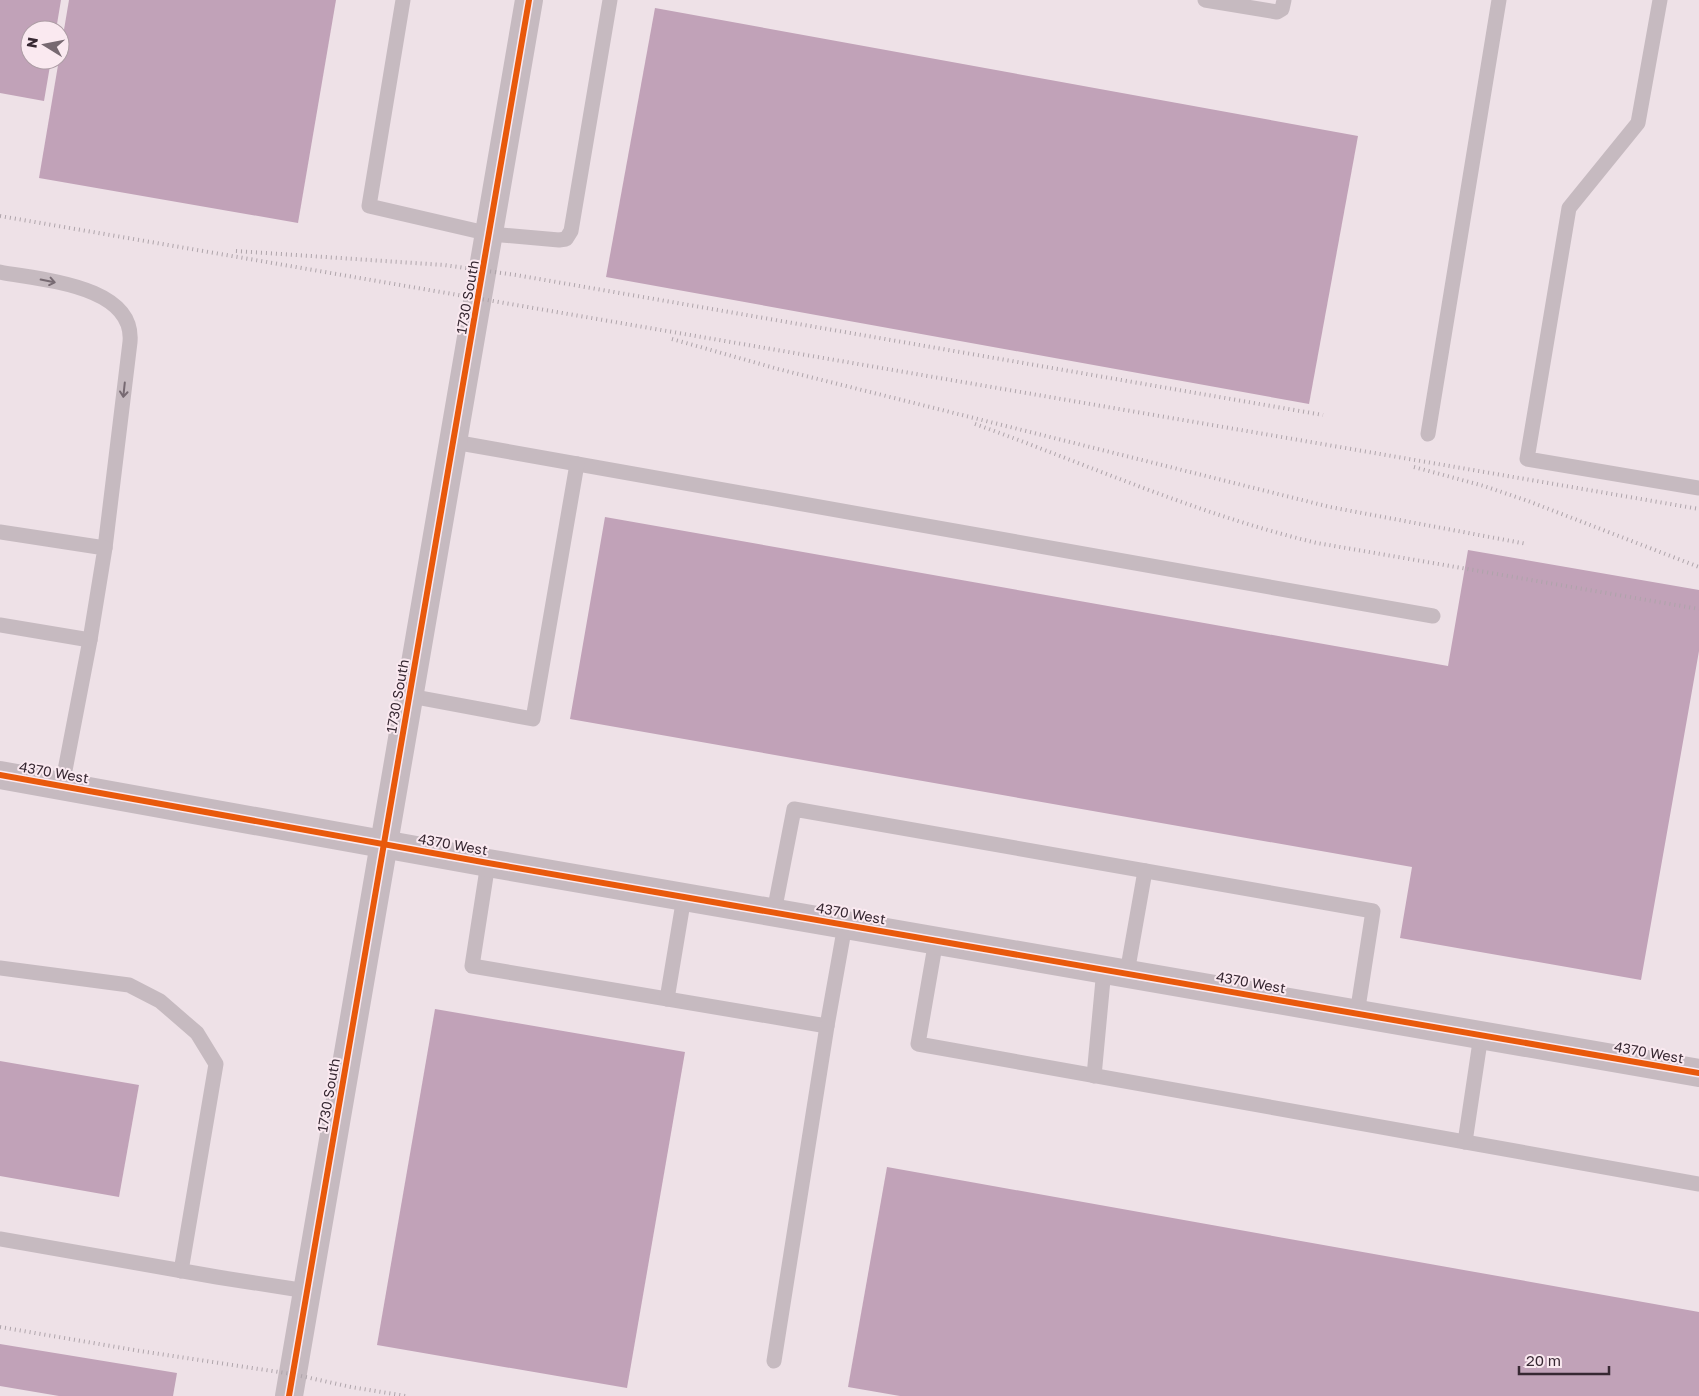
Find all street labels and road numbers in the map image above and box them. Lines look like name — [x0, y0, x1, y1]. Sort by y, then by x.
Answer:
street label: 1730 South — [452, 259, 482, 335]
street label: 1730 South — [382, 658, 412, 734]
street label: 4370 West — [18, 758, 90, 786]
street label: 4370 West — [417, 830, 489, 858]
street label: 4370 West — [815, 899, 887, 927]
street label: 4370 West — [1215, 968, 1287, 996]
street label: 4370 West — [1613, 1038, 1685, 1066]
street label: 1730 South — [313, 1057, 343, 1133]

